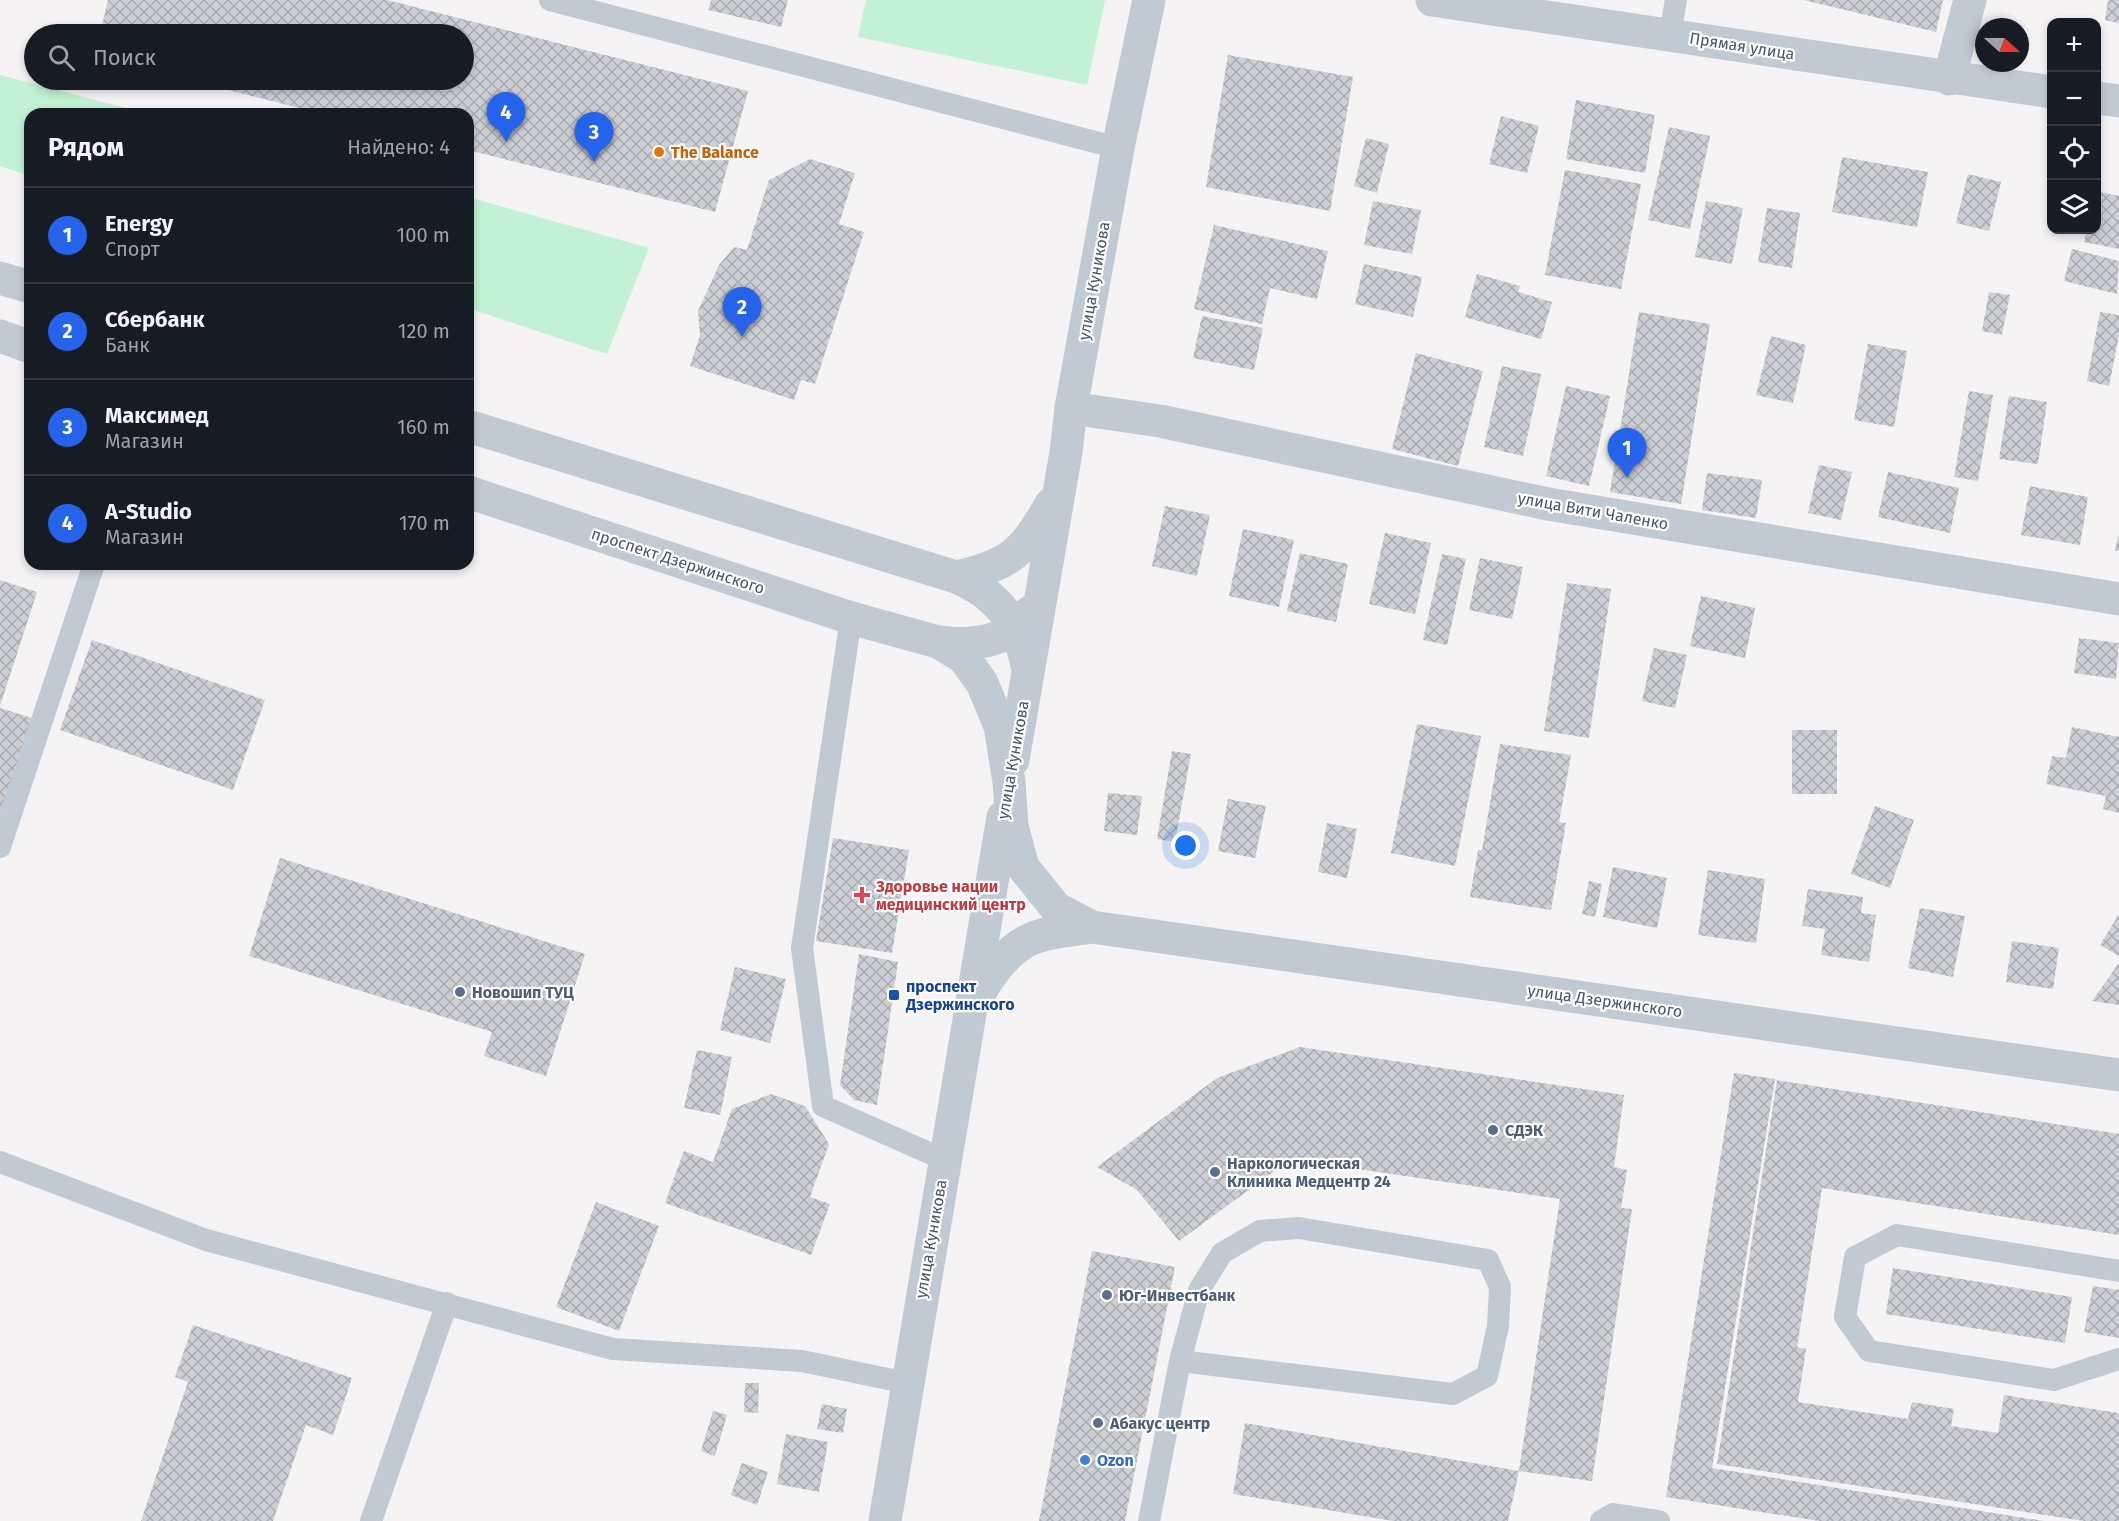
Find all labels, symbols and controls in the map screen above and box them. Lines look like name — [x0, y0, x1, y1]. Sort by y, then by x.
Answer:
north arrow — [1975, 18, 2029, 72]
map controls — [2047, 18, 2101, 234]
button: + — [2047, 18, 2101, 72]
search box — [24, 24, 474, 90]
street label: Прямая улица — [1688, 28, 1796, 64]
icon: search — [45, 41, 78, 74]
text: Поиск — [93, 44, 156, 71]
button: − — [2047, 72, 2101, 126]
pin: 4 — [486, 92, 526, 142]
pin: 3 — [574, 112, 614, 162]
button: locate — [2047, 126, 2101, 180]
text: Рядом — [48, 132, 124, 163]
text: Найдено: 4 — [347, 135, 450, 159]
place label: The Balance — [671, 143, 759, 162]
marker: The Balance — [652, 145, 666, 159]
button: layers — [2047, 180, 2101, 234]
text: Energy — [105, 210, 173, 237]
street label: улица Куникова — [1074, 220, 1114, 342]
text: 1 — [63, 223, 72, 247]
text: 100 m — [397, 223, 450, 247]
text: Спорт — [105, 237, 160, 261]
pin: 2 — [722, 288, 762, 337]
text: Сбербанк — [105, 306, 205, 333]
text: 2 — [62, 319, 73, 343]
text: 120 m — [398, 319, 450, 343]
text: Банк — [105, 333, 150, 357]
text: Максимед — [105, 402, 209, 429]
text: 3 — [62, 415, 73, 439]
text: 160 m — [397, 415, 450, 439]
pin: 1 — [1608, 428, 1646, 478]
text: Магазин — [105, 429, 184, 453]
street label: улица Вити Чаленко — [1516, 488, 1670, 534]
text: A-Studio — [105, 498, 192, 525]
text: 4 — [62, 511, 73, 535]
text: 170 m — [399, 511, 450, 535]
street label: проспект Дзержинского — [589, 524, 767, 598]
text: Магазин — [105, 525, 184, 549]
street label: улица Куникова — [993, 699, 1033, 821]
your location — [1171, 831, 1200, 860]
place label: Здоровье нации медицинский центр — [875, 877, 1026, 914]
marker: Здоровье нации медицинский центр — [853, 886, 871, 904]
place label: проспект Дзержинского — [905, 977, 1015, 1014]
street label: улица Дзержинского — [1526, 981, 1684, 1021]
place label: Новошип ТУЦ — [472, 983, 574, 1002]
marker: Новошип ТУЦ — [453, 985, 467, 999]
marker: проспект Дзержинского — [887, 988, 901, 1002]
place label: СДЭК — [1505, 1121, 1544, 1140]
marker: СДЭК — [1486, 1123, 1500, 1137]
place label: Наркологическая Клиника Медцентр 24 — [1227, 1154, 1391, 1191]
marker: Наркологическая Клиника Медцентр 24 — [1208, 1165, 1222, 1179]
street label: улица Куникова — [911, 1178, 951, 1300]
place label: Юг-Инвестбанк — [1119, 1286, 1236, 1305]
marker: Юг-Инвестбанк — [1100, 1288, 1114, 1302]
place label: Абакус центр — [1109, 1414, 1210, 1433]
marker: Абакус центр — [1091, 1416, 1105, 1430]
place label: Ozon — [1097, 1451, 1134, 1470]
marker: Ozon — [1078, 1453, 1092, 1467]

